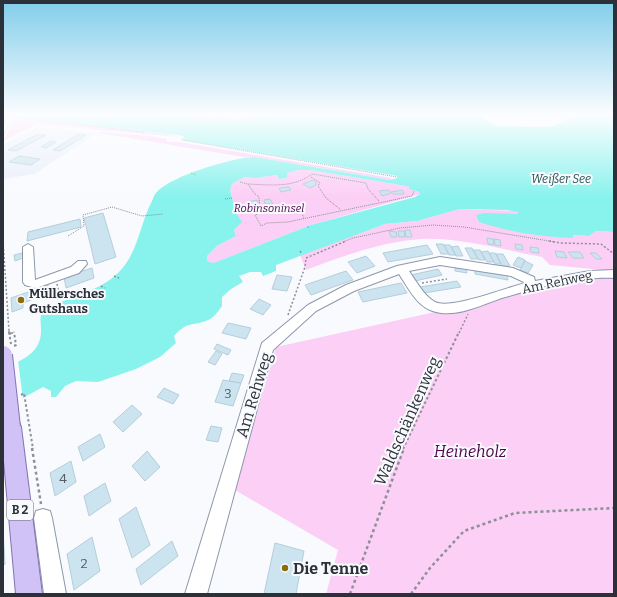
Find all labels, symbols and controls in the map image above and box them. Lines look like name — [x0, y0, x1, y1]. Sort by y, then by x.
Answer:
water label: Weißer See — [531, 172, 591, 186]
park label: Robinsoninsel — [234, 202, 304, 215]
street label: Am Rehweg — [520, 267, 594, 297]
place label: Müllersches Gutshaus — [29, 286, 105, 316]
marker: Müllersches Gutshaus — [16, 295, 26, 305]
street label: Am Rehweg — [232, 350, 276, 440]
street label: Waldschänkenweg — [370, 353, 444, 489]
house number: 3 — [224, 386, 232, 401]
park label: Heineholz — [434, 442, 507, 461]
house number: 4 — [59, 471, 67, 486]
road number: B 2 — [7, 500, 33, 520]
house number: 2 — [80, 556, 88, 571]
place label: Die Tenne — [293, 559, 368, 578]
marker: Die Tenne — [280, 563, 290, 573]

